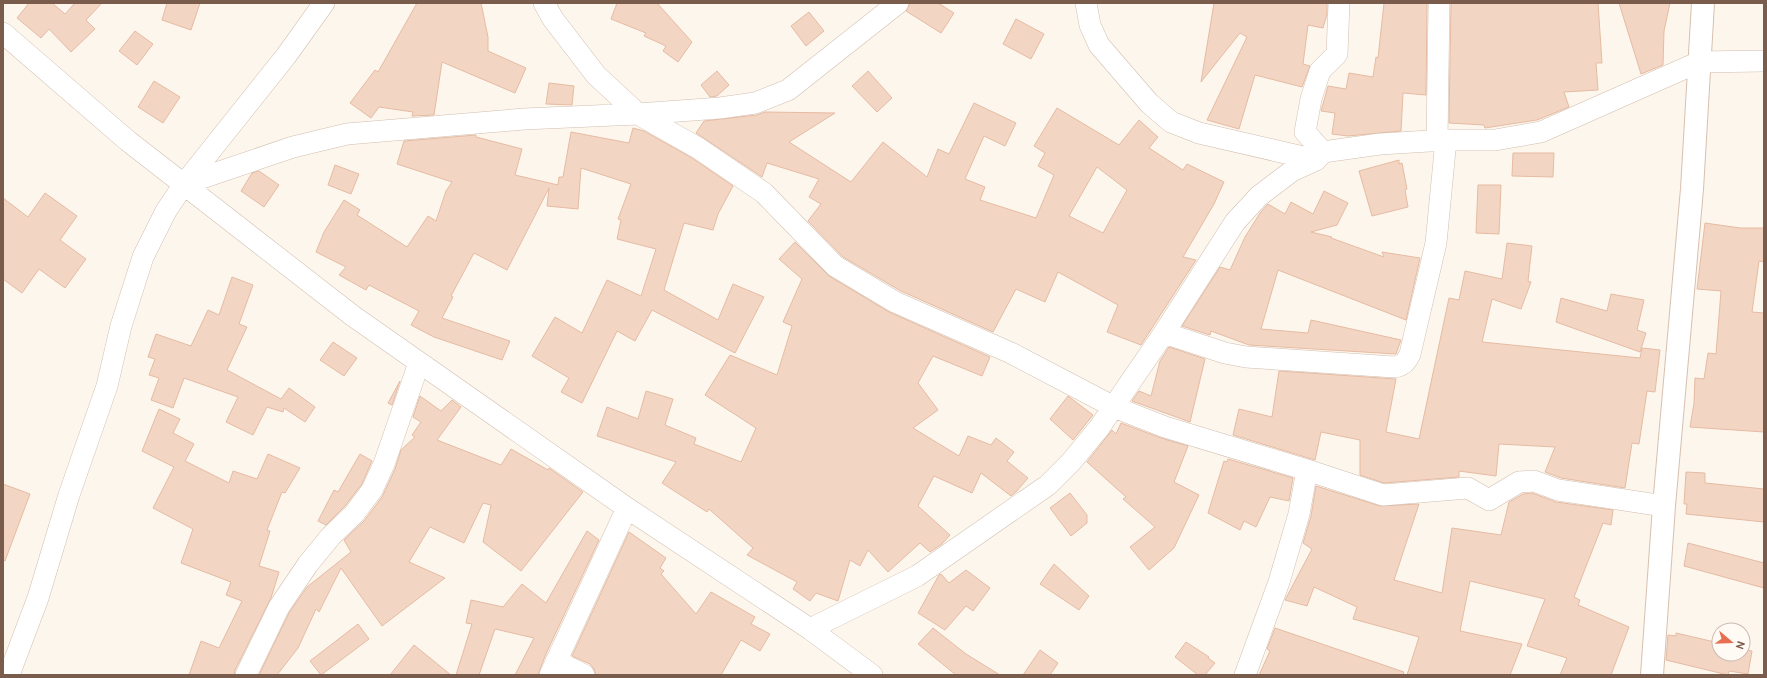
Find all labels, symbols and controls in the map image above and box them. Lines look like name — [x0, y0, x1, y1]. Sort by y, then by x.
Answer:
north arrow — [1711, 622, 1751, 662]
text: N — [1732, 639, 1747, 651]

